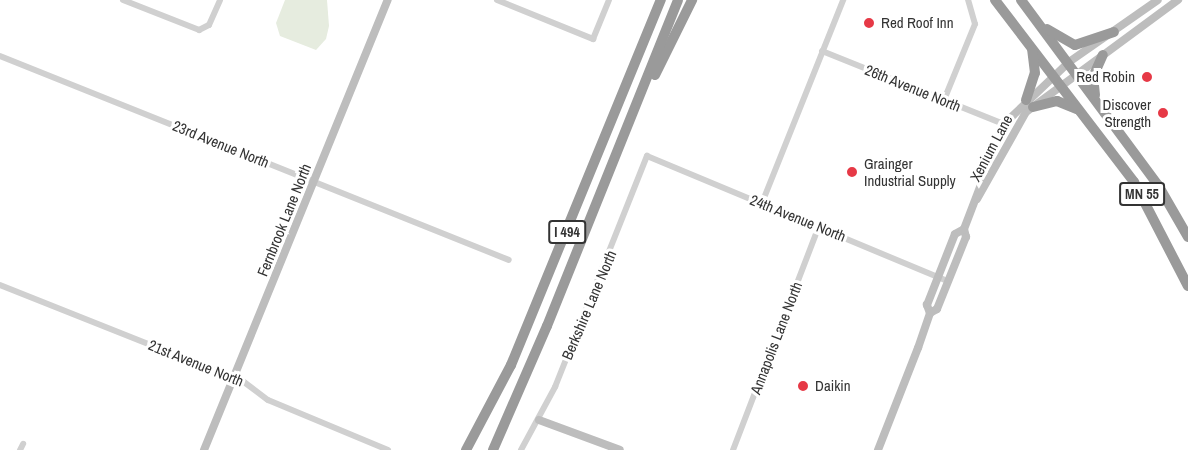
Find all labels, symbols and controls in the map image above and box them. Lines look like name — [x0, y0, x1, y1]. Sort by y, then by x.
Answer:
place label: Red Roof Inn — [881, 14, 953, 32]
marker: Red Roof Inn — [862, 16, 876, 30]
street label: 26th Avenue North — [862, 60, 964, 116]
place label: Red Robin — [1076, 68, 1135, 86]
marker: Red Robin — [1140, 70, 1154, 84]
place label: Discover Strength — [1102, 95, 1151, 130]
marker: Discover Strength — [1156, 106, 1170, 120]
street label: Xenium Lane — [966, 112, 1016, 184]
street label: 23rd Avenue North — [170, 116, 272, 172]
place label: Grainger Industrial Supply — [864, 154, 956, 189]
street label: Fernbrook Lane North — [253, 161, 315, 279]
marker: Grainger Industrial Supply — [845, 165, 859, 179]
road number: MN 55 — [1118, 183, 1166, 205]
street label: 24th Avenue North — [747, 190, 849, 246]
road number: I 494 — [548, 221, 586, 243]
street label: Berkshire Lane North — [558, 248, 620, 362]
street label: Annapolis Lane North — [746, 279, 806, 397]
street label: 21st Avenue North — [145, 336, 247, 390]
place label: Daikin — [815, 377, 851, 395]
marker: Daikin — [796, 379, 810, 393]

